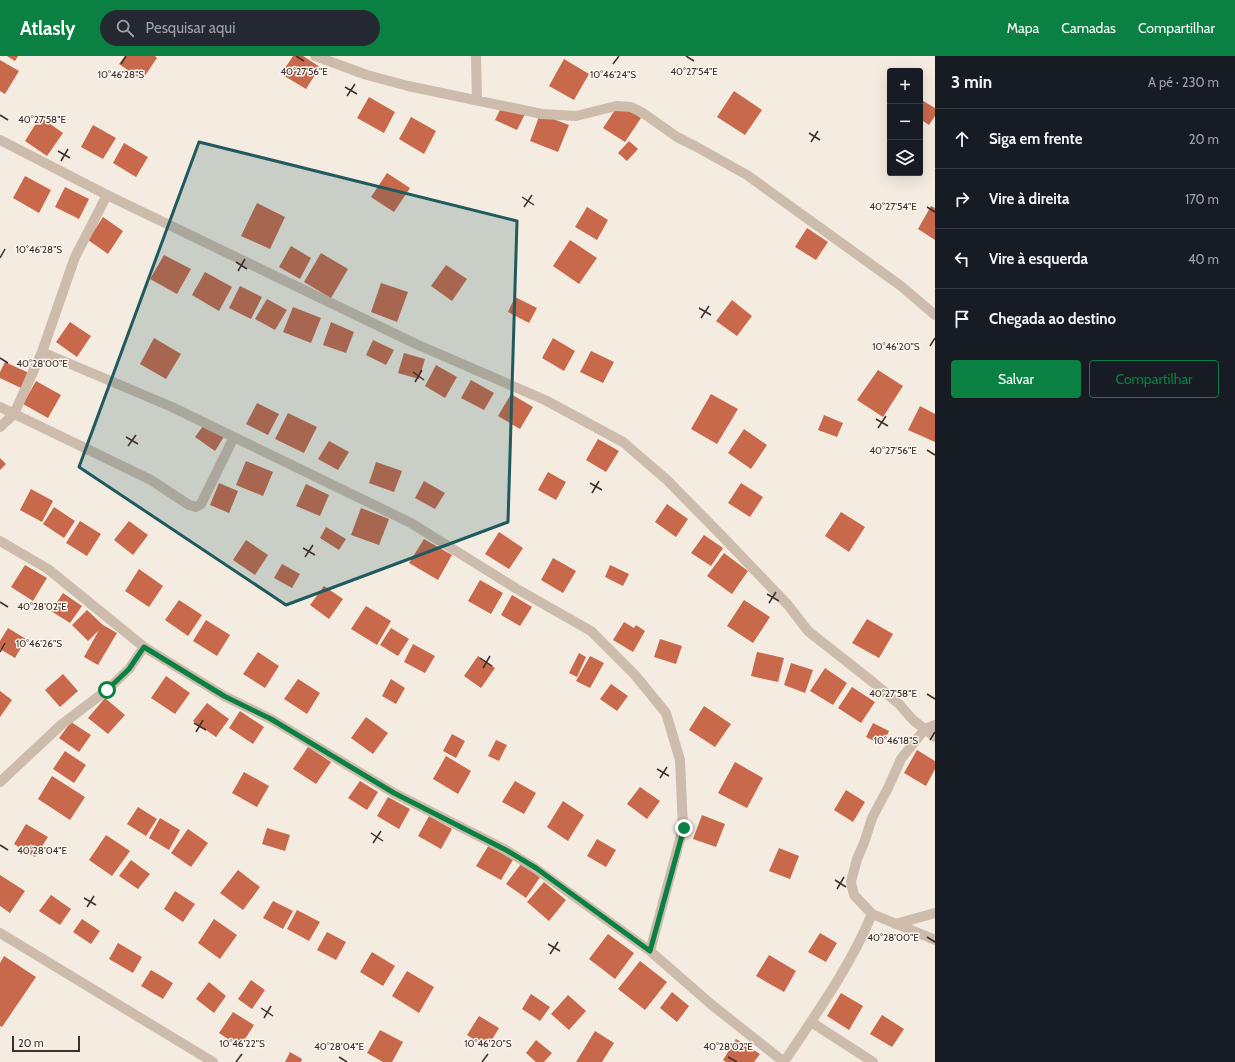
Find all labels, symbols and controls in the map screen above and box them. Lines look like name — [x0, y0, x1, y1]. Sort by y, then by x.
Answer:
search box — [100, 10, 380, 46]
text: Atlasly — [20, 17, 76, 40]
icon: search — [114, 17, 136, 39]
text: Pesquisar aqui — [146, 19, 235, 37]
text: Mapa — [1007, 19, 1039, 37]
text: Camadas — [1061, 19, 1116, 37]
text: Compartilhar — [1138, 19, 1215, 37]
text: 40°27'56"E — [280, 65, 328, 78]
text: 40°27'54"E — [670, 65, 718, 78]
text: 10°46'28"S — [98, 68, 144, 81]
text: 10°46'24"S — [590, 68, 636, 81]
map controls — [887, 68, 923, 176]
button: + — [887, 68, 923, 104]
text: 3 min — [951, 72, 992, 92]
text: A pé · 230 m — [1148, 74, 1219, 90]
button: − — [887, 104, 923, 140]
text: 40°27'58"E — [18, 113, 66, 126]
icon: ahead — [951, 128, 973, 150]
text: Siga em frente — [989, 130, 1082, 148]
text: 20 m — [1189, 131, 1219, 147]
button: layers — [887, 140, 923, 176]
icon: right — [951, 188, 973, 210]
text: Vire à direita — [989, 190, 1070, 208]
text: 170 m — [1185, 191, 1219, 207]
text: 40°27'54"E — [869, 200, 917, 213]
text: 10°46'28"S — [16, 243, 62, 256]
icon: left — [951, 248, 973, 270]
text: Vire à esquerda — [989, 250, 1088, 268]
text: 40 m — [1188, 251, 1219, 267]
icon: arrive — [951, 308, 973, 330]
text: Chegada ao destino — [989, 310, 1116, 328]
text: 10°46'20"S — [872, 340, 920, 353]
text: 40°28'00"E — [16, 357, 68, 370]
button: Salvar — [951, 360, 1081, 398]
button: Compartilhar — [1089, 360, 1219, 398]
text: 40°27'56"E — [869, 444, 917, 457]
text: 40°28'02"E — [17, 600, 67, 613]
text: 10°46'26"S — [16, 637, 62, 650]
route start — [98, 681, 116, 699]
text: 40°27'58"E — [869, 687, 917, 700]
text: 10°46'18"S — [874, 734, 918, 747]
route end — [675, 819, 693, 837]
text: 40°28'04"E — [17, 844, 68, 857]
text: 40°28'00"E — [867, 931, 919, 944]
scale bar — [12, 1034, 80, 1053]
text: 20 m — [18, 1036, 44, 1050]
text: 10°46'22"S — [219, 1037, 265, 1050]
text: 10°46'20"S — [464, 1037, 512, 1050]
text: 40°28'04"E — [314, 1040, 365, 1053]
text: 40°28'02"E — [703, 1040, 753, 1053]

